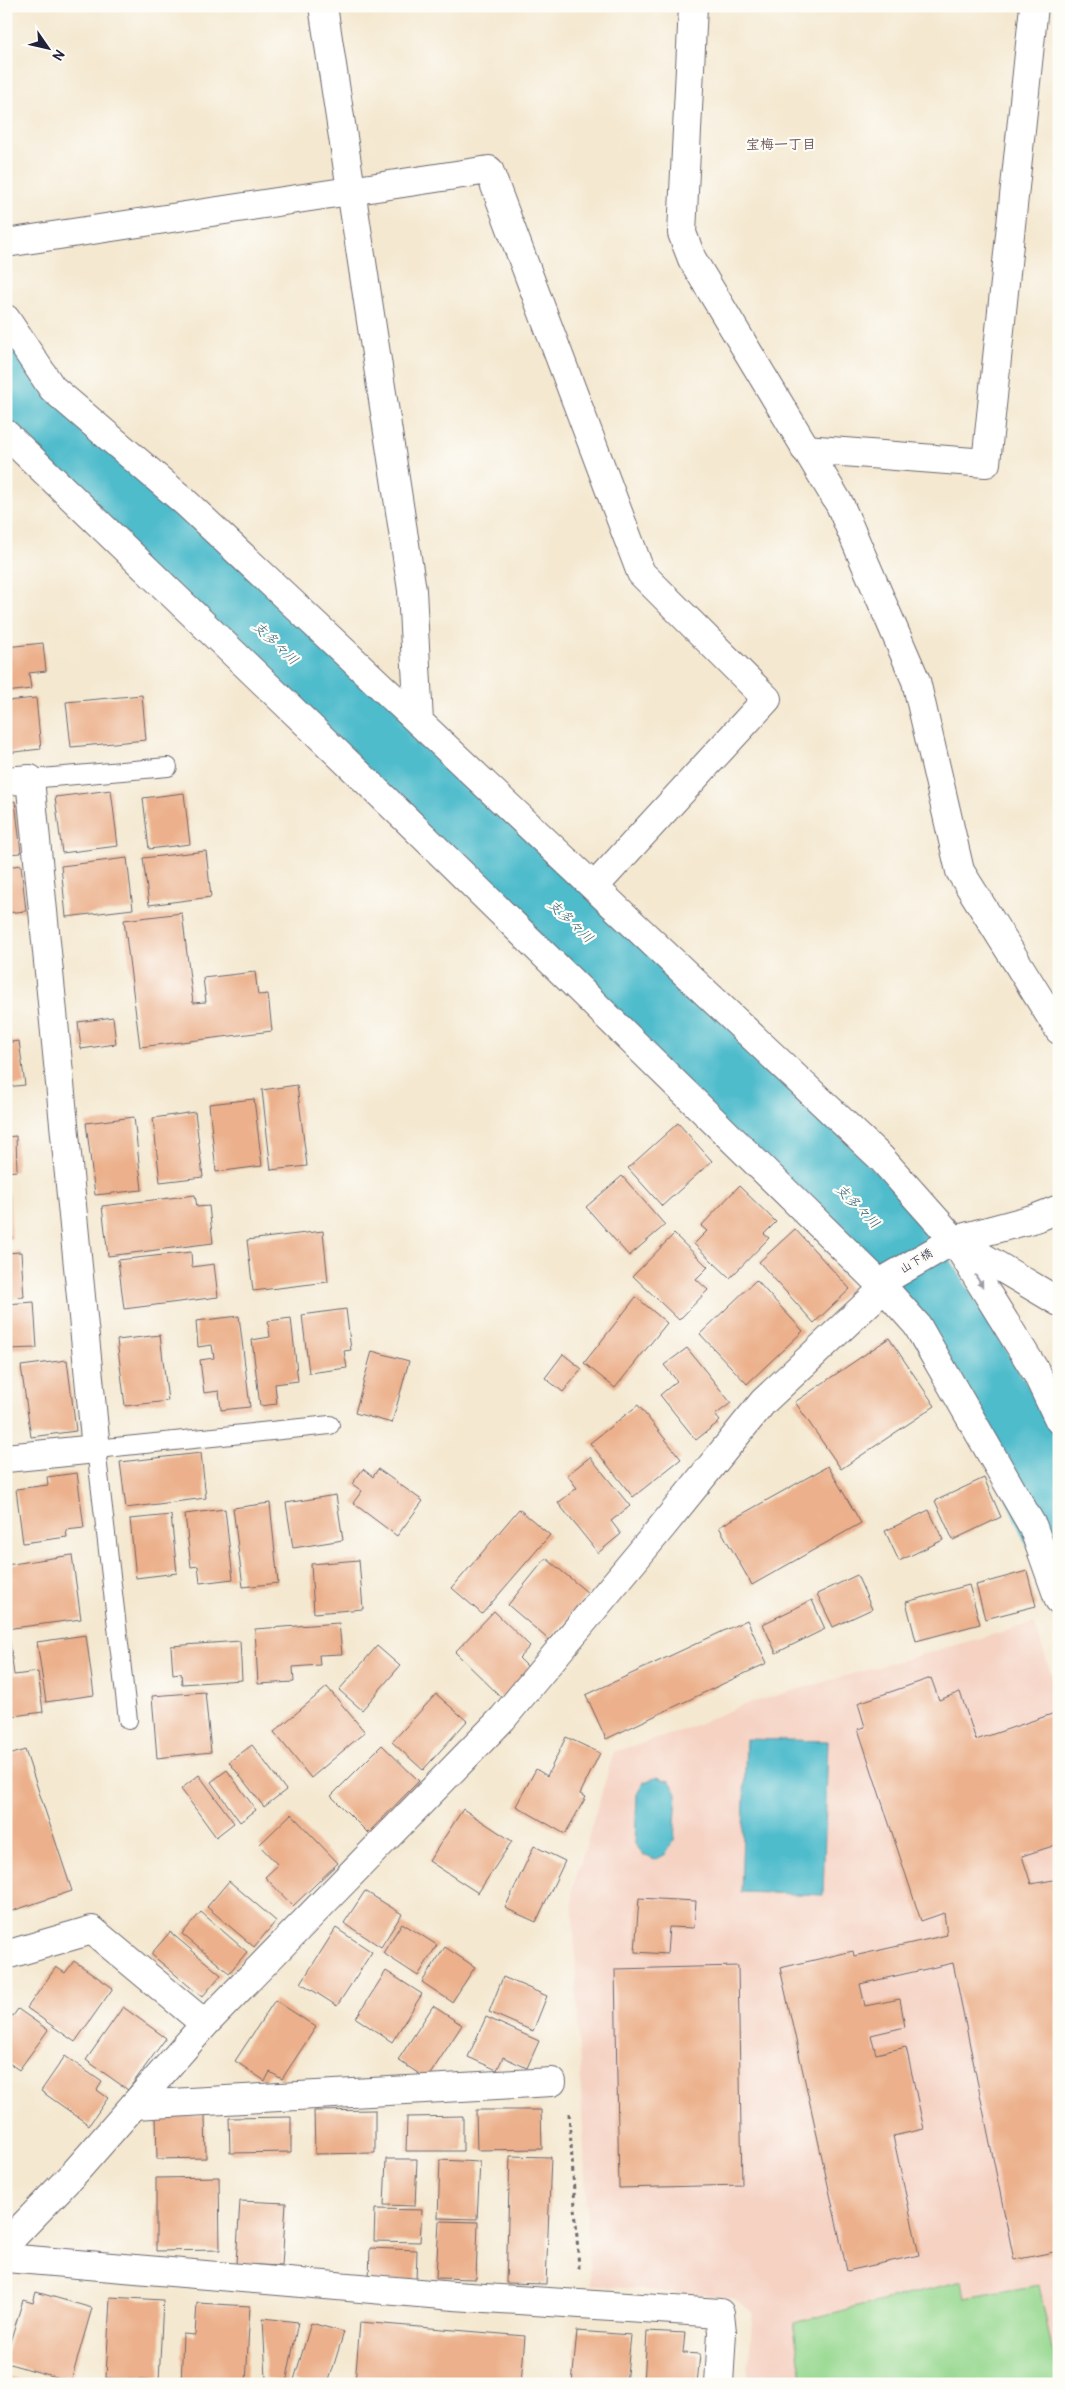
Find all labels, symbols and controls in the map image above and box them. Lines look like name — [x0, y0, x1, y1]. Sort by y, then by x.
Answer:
north arrow — [22, 22, 72, 72]
text: N — [49, 46, 68, 64]
district label: 宝梅一丁目 — [746, 136, 816, 153]
water label: 支多々川 — [249, 618, 302, 669]
water label: 支多々川 — [544, 896, 597, 947]
water label: 支多々川 — [832, 1181, 883, 1232]
street label: 山下橋 — [897, 1246, 936, 1277]
one-way arrow — [975, 1275, 984, 1288]

